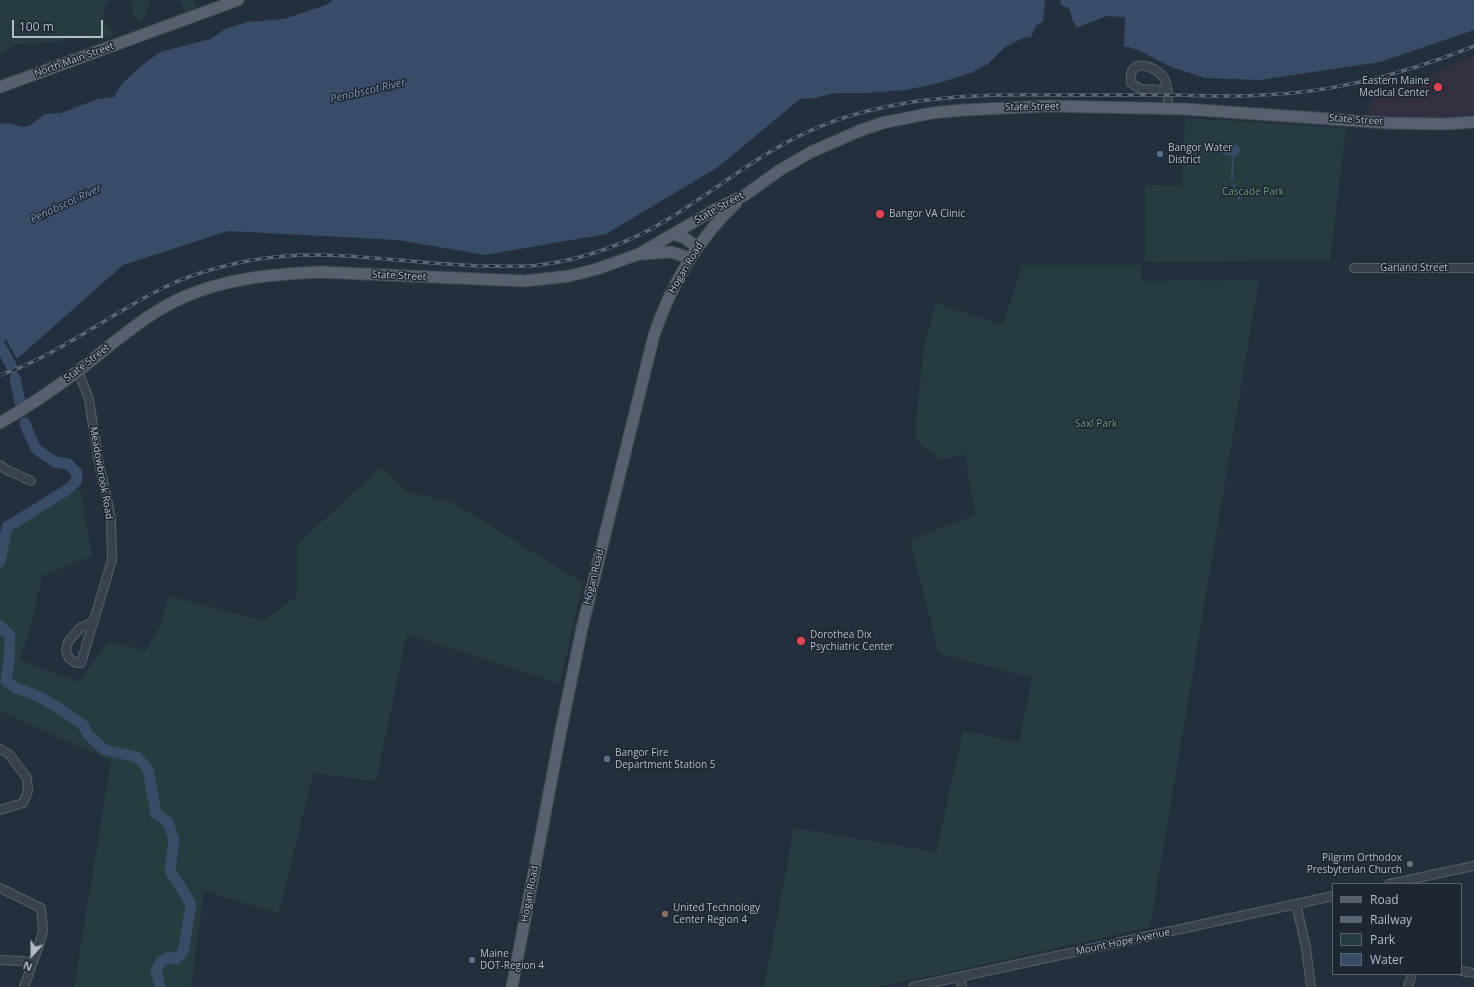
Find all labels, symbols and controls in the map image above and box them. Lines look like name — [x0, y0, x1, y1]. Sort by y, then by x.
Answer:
scale bar — [14, 12, 105, 38]
text: 100 m — [19, 18, 54, 35]
street label: North Main Street — [33, 40, 115, 80]
place label: Eastern Maine Medical Center — [1359, 75, 1429, 98]
water label: Penobscot River — [329, 76, 407, 106]
marker: Eastern Maine Medical Center — [1432, 81, 1444, 93]
street label: State Street — [1005, 101, 1059, 113]
street label: State Street — [1328, 112, 1384, 128]
place label: Bangor Water District — [1168, 142, 1232, 166]
marker: Bangor Water District — [1155, 149, 1165, 159]
water label: Penobscot River — [28, 182, 104, 226]
park label: Cascade Park — [1222, 186, 1284, 198]
street label: State Street — [692, 190, 746, 226]
marker: Bangor VA Clinic — [874, 208, 886, 220]
place label: Bangor VA Clinic — [889, 208, 965, 220]
street label: Hogan Road — [666, 240, 706, 296]
street label: Garland Street — [1380, 262, 1448, 274]
street label: State Street — [372, 269, 426, 283]
street label: State Street — [62, 342, 112, 384]
park label: Saxl Park — [1075, 418, 1117, 430]
street label: Meadowbrook Road — [87, 426, 115, 520]
street label: Hogan Road — [581, 548, 607, 606]
place label: Dorothea Dix Psychiatric Center — [810, 629, 894, 652]
marker: Dorothea Dix Psychiatric Center — [795, 635, 807, 647]
place label: Bangor Fire Department Station 5 — [615, 747, 716, 770]
marker: Bangor Fire Department Station 5 — [602, 754, 612, 764]
place label: Pilgrim Orthodox Presbyterian Church — [1307, 852, 1402, 876]
marker: Pilgrim Orthodox Presbyterian Church — [1405, 859, 1415, 869]
street label: Hogan Road — [519, 865, 541, 923]
legend — [1332, 883, 1462, 975]
text: Road — [1370, 891, 1399, 908]
place label: United Technology Center Region 4 — [673, 902, 760, 926]
marker: United Technology Center Region 4 — [660, 909, 670, 919]
text: Railway — [1370, 911, 1412, 928]
street label: Mount Hope Avenue — [1075, 926, 1171, 958]
text: Park — [1370, 931, 1395, 948]
north arrow — [12, 935, 52, 975]
place label: Maine DOT-Region 4 — [480, 948, 544, 972]
text: Water — [1370, 951, 1404, 968]
marker: Maine DOT-Region 4 — [467, 955, 477, 965]
text: N — [21, 958, 34, 975]

